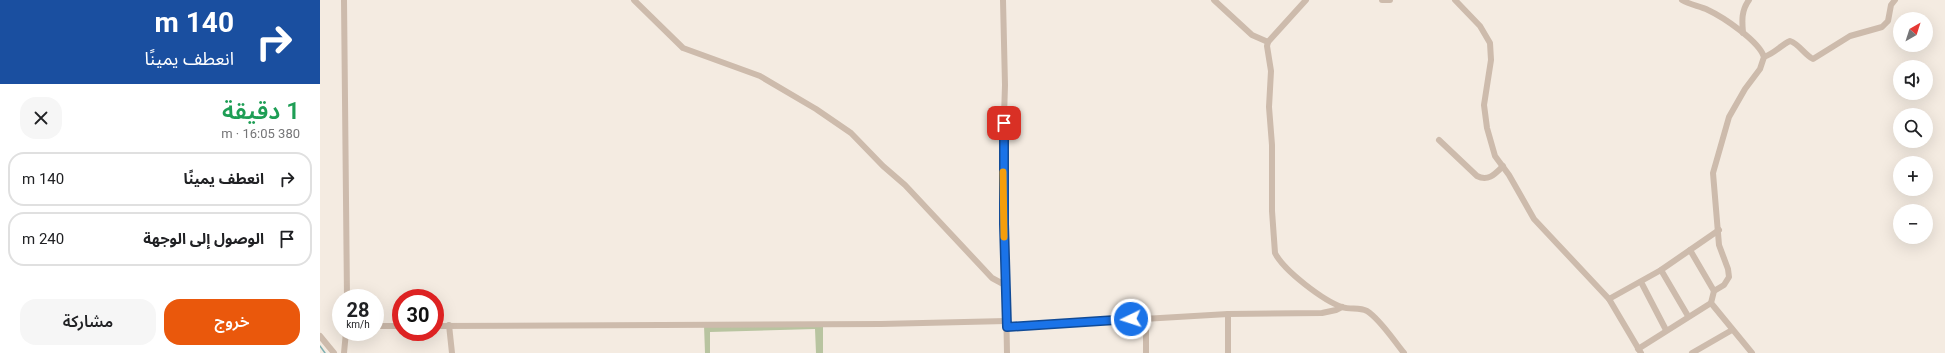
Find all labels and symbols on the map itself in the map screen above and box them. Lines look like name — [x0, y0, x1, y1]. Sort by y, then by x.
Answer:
north arrow — [1893, 12, 1933, 52]
pin — [987, 106, 1021, 140]
speed limit sign: 30 — [392, 289, 444, 341]
position arrow — [1110, 298, 1152, 340]

